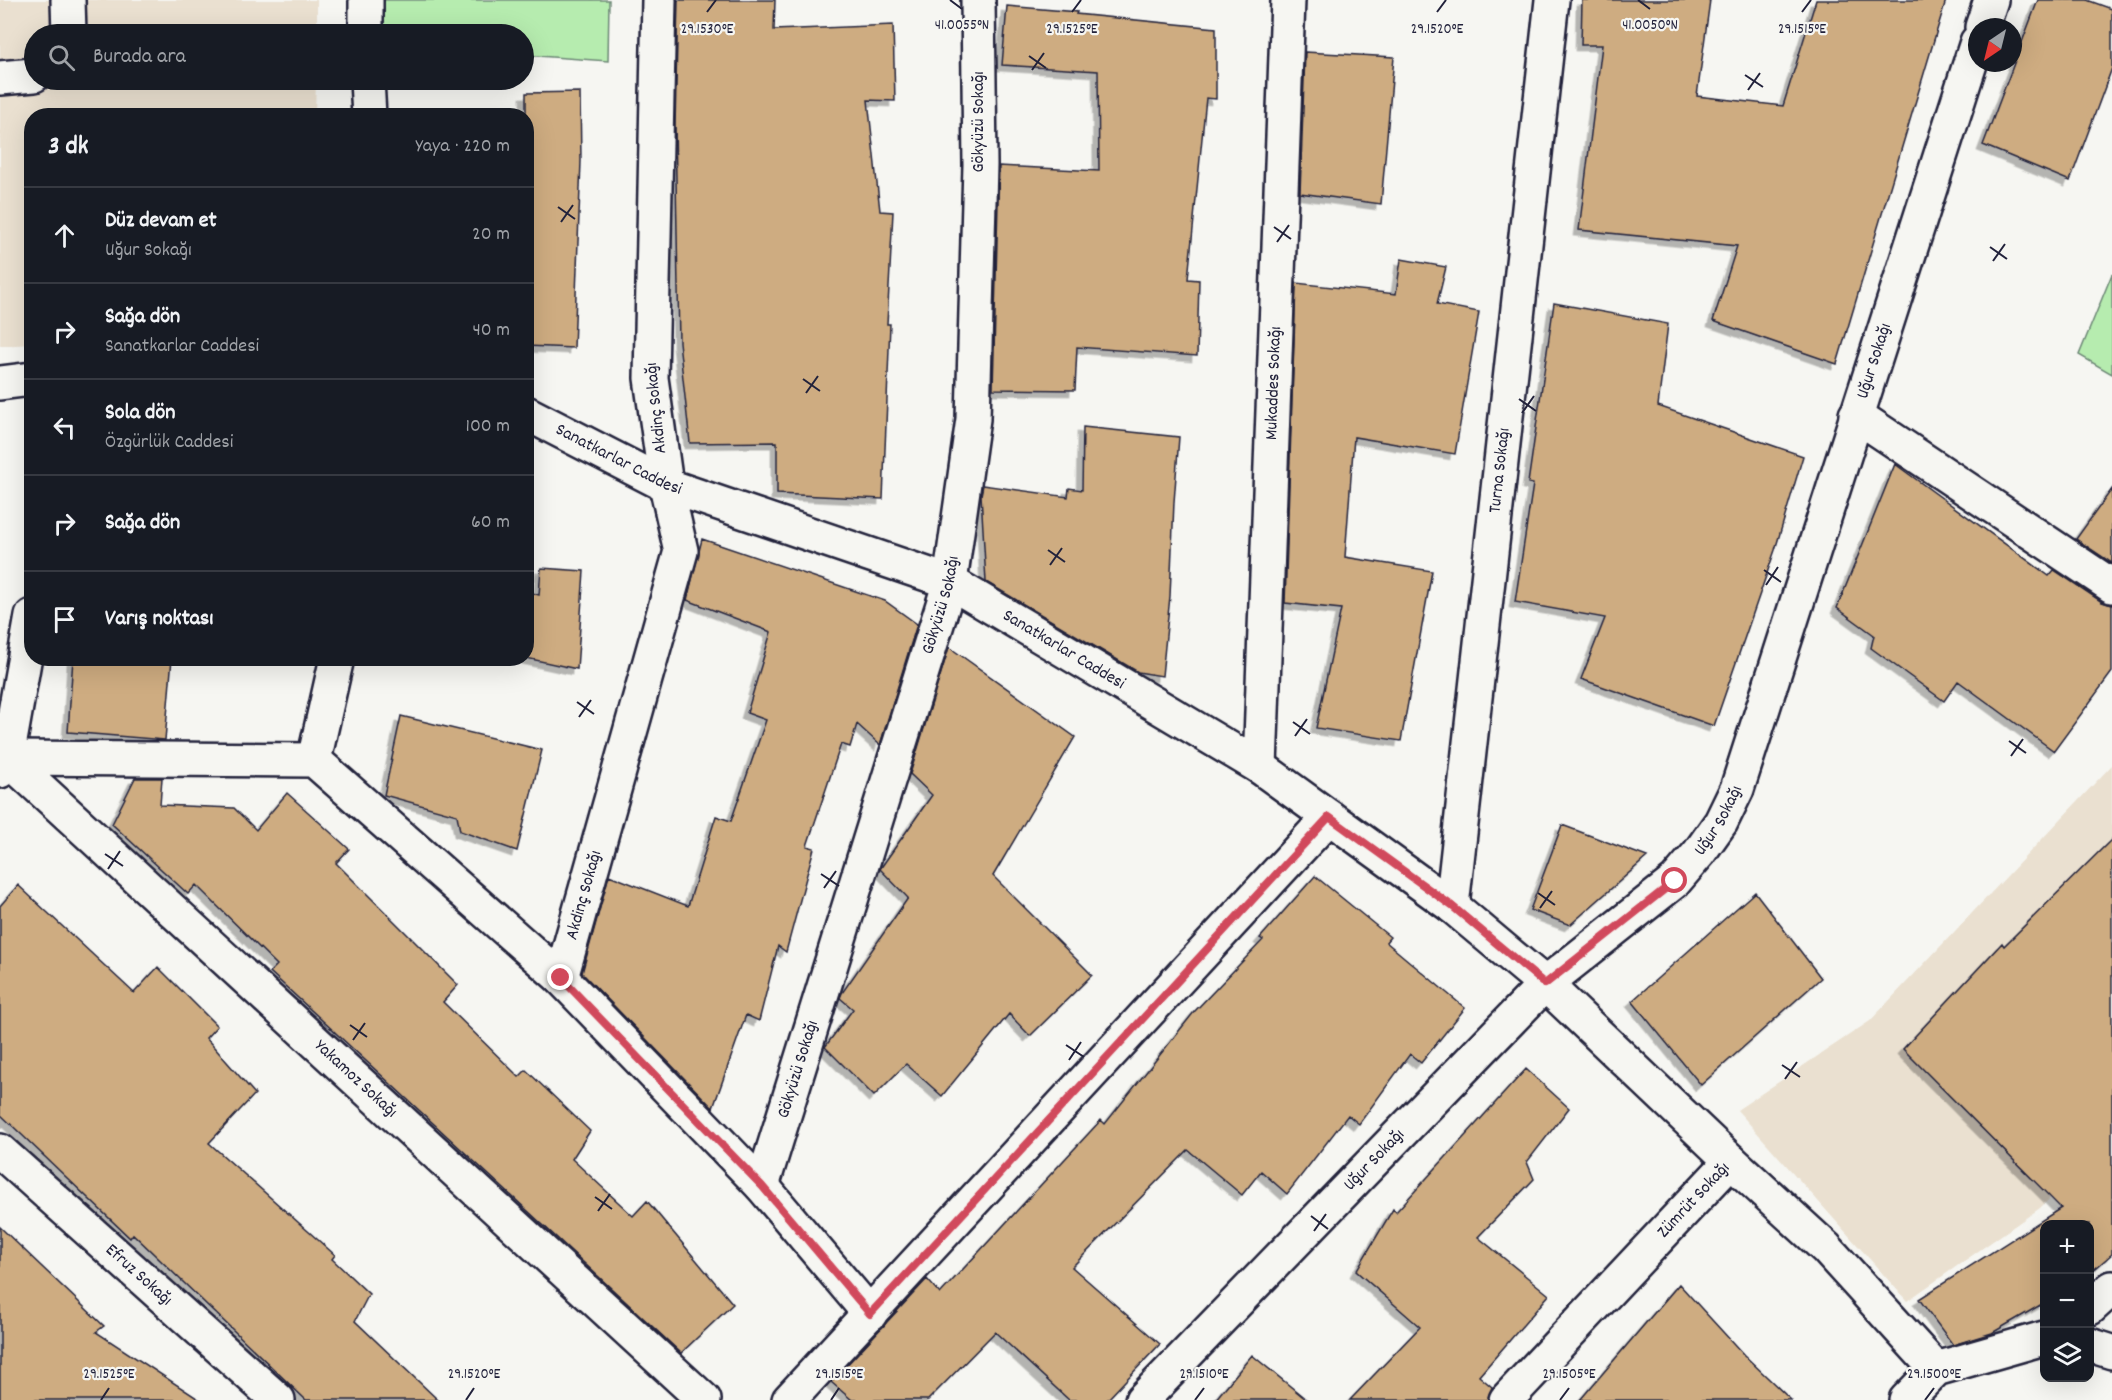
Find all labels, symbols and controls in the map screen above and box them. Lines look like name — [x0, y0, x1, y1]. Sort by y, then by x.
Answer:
text: 41.0055°N — [935, 15, 989, 37]
text: 41.0050°N — [1622, 15, 1678, 37]
north arrow — [1968, 18, 2022, 72]
text: 29.1530°E — [681, 19, 733, 41]
text: 29.1525°E — [1046, 19, 1098, 41]
text: 29.1520°E — [1411, 19, 1463, 41]
text: 29.1515°E — [1778, 19, 1826, 41]
search box — [24, 24, 534, 90]
icon: search — [45, 41, 78, 74]
text: Burada ara — [93, 42, 186, 73]
street label: Gökyüzü Sokağı — [967, 71, 992, 173]
text: 3 dk — [48, 129, 88, 166]
text: Yaya · 220 m — [415, 133, 510, 161]
text: Düz devam et — [105, 206, 217, 237]
icon: ahead — [48, 219, 81, 252]
text: 20 m — [472, 221, 510, 249]
text: Uğur Sokağı — [105, 237, 192, 265]
text: Sağa dön — [105, 302, 180, 333]
icon: right — [48, 315, 81, 348]
text: 40 m — [472, 317, 510, 345]
street label: Uğur Sokağı — [1851, 320, 1898, 402]
street label: Mukaddes Sokağı — [1259, 326, 1289, 441]
text: Sanatkarlar Caddesi — [105, 333, 259, 361]
street label: Akdinç Sokağı — [640, 361, 674, 455]
text: Sola dön — [105, 398, 175, 429]
icon: left — [48, 411, 81, 444]
text: 100 m — [466, 413, 510, 441]
street label: Sanatkarlar Caddesi — [551, 418, 685, 502]
street label: Turna Sokağı — [1483, 427, 1517, 515]
text: Özgürlük Caddesi — [105, 429, 233, 457]
icon: right — [48, 507, 81, 540]
text: Sağa dön — [105, 508, 180, 539]
text: 60 m — [471, 509, 510, 537]
street label: Gökyüzü Sokağı — [916, 554, 966, 658]
icon: arrive — [48, 603, 81, 636]
text: Varış noktası — [105, 604, 213, 635]
street label: Sanatkarlar Caddesi — [998, 604, 1130, 696]
street label: Uğur Sokağı — [1688, 783, 1750, 861]
street label: Akdinç Sokağı — [560, 848, 609, 943]
route start — [1661, 867, 1687, 893]
route end — [547, 964, 573, 990]
street label: Gökyüzü Sokağı — [771, 1017, 825, 1122]
street label: Yakamoz Sokağı — [308, 1034, 403, 1124]
street label: Uğur Sokağı — [1338, 1123, 1411, 1197]
street label: Zümrüt Sokağı — [1652, 1157, 1736, 1244]
map controls — [2040, 1220, 2094, 1382]
button: + — [2040, 1220, 2094, 1274]
street label: Efruz Sokağı — [99, 1238, 178, 1312]
button: − — [2040, 1274, 2094, 1328]
button: layers — [2040, 1328, 2094, 1382]
text: 29.1525°E — [83, 1364, 135, 1386]
text: 29.1520°E — [448, 1364, 500, 1386]
text: 29.1515°E — [815, 1364, 863, 1386]
text: 29.1510°E — [1179, 1364, 1229, 1386]
text: 29.1505°E — [1543, 1364, 1596, 1386]
text: 29.1500°E — [1907, 1364, 1961, 1386]

